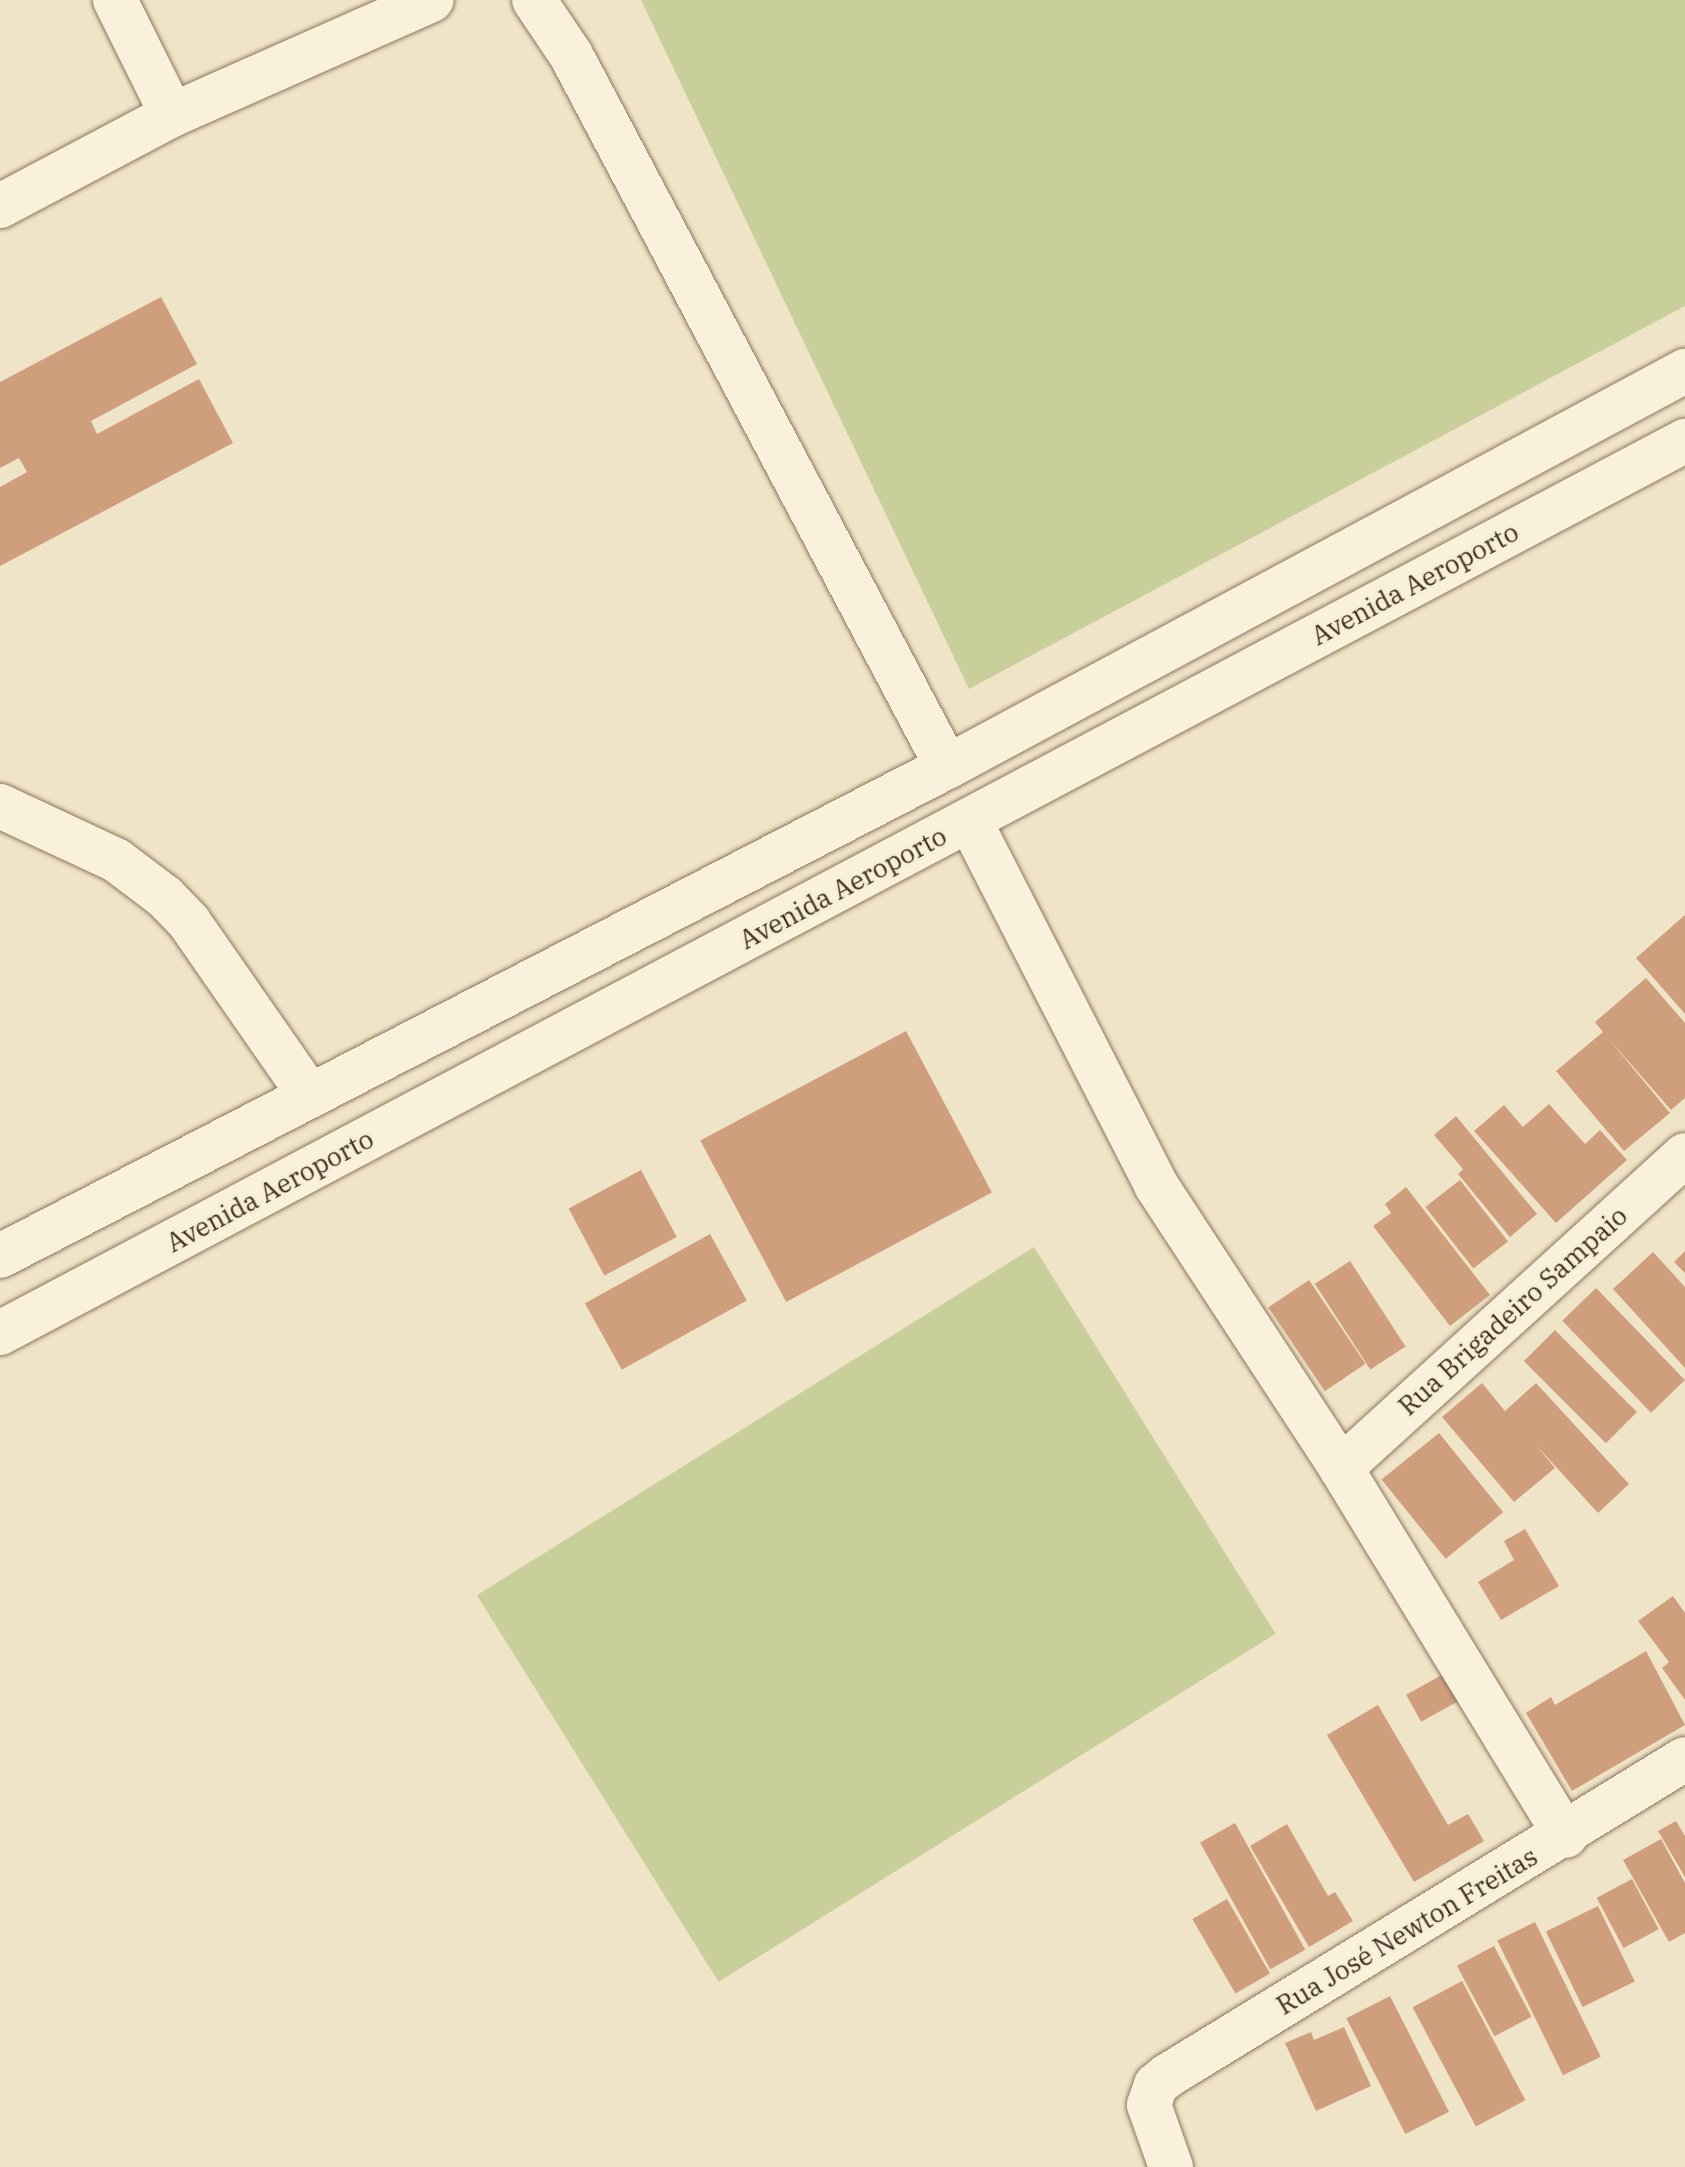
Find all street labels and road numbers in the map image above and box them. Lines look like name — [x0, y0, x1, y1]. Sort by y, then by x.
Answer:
street label: Avenida Aeroporto — [1306, 516, 1524, 652]
street label: Avenida Aeroporto — [734, 820, 952, 956]
street label: Avenida Aeroporto — [161, 1123, 379, 1259]
street label: Rua Brigadeiro Sampaio — [1392, 1200, 1634, 1422]
street label: Rua José Newton Freitas — [1271, 1841, 1543, 2021]

